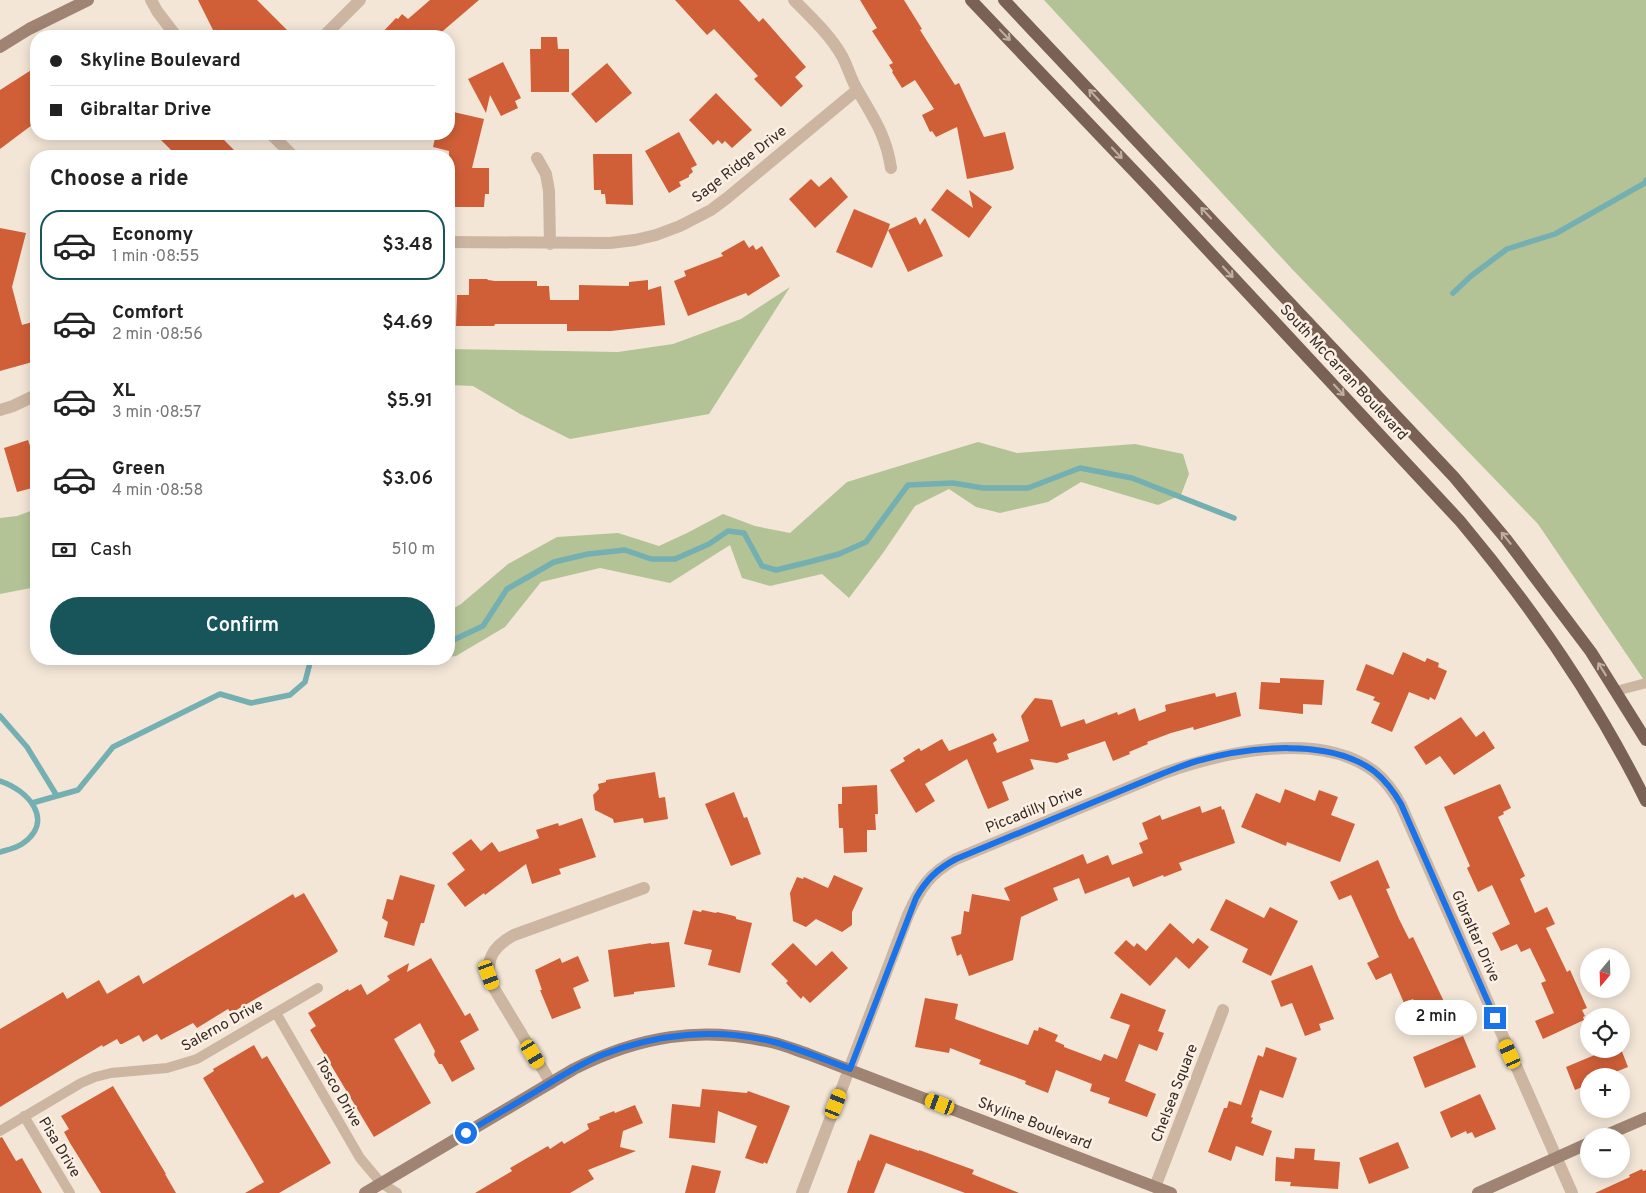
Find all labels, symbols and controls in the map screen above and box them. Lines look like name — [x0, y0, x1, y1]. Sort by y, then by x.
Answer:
one-way arrow — [999, 29, 1011, 42]
text: Skyline Boulevard — [80, 49, 241, 73]
one-way arrow — [1088, 89, 1100, 101]
text: Gibraltar Drive — [80, 98, 211, 122]
street label: Sage Ridge Drive — [689, 122, 791, 208]
one-way arrow — [1111, 147, 1123, 159]
text: Choose a ride — [50, 166, 188, 193]
one-way arrow — [1200, 207, 1212, 219]
icon: car — [52, 223, 97, 268]
text: Economy — [112, 223, 193, 247]
text: $3.48 — [382, 233, 433, 257]
text: 1 min · 08:55 — [112, 247, 199, 267]
one-way arrow — [1222, 265, 1234, 278]
icon: car — [52, 301, 97, 346]
text: Comfort — [112, 301, 184, 325]
street label: South McCarran Boulevard — [1275, 301, 1411, 445]
text: $4.69 — [382, 311, 433, 335]
text: 2 min · 08:56 — [112, 325, 203, 345]
icon: car — [52, 379, 97, 424]
text: XL — [112, 379, 135, 403]
one-way arrow — [1333, 384, 1345, 397]
text: $5.91 — [386, 389, 433, 413]
text: 3 min · 08:57 — [112, 403, 201, 423]
icon: car — [52, 457, 97, 502]
text: Green — [112, 457, 165, 481]
text: $3.06 — [382, 467, 433, 491]
text: 4 min · 08:58 — [112, 481, 203, 501]
one-way arrow — [1500, 532, 1511, 545]
icon: cash — [50, 536, 78, 564]
text: Cash — [90, 538, 132, 562]
text: 510 m — [392, 540, 435, 560]
button: Confirm — [50, 597, 435, 655]
one-way arrow — [1597, 662, 1608, 676]
street label: Piccadilly Drive — [983, 782, 1086, 839]
street label: Gibraltar Drive — [1446, 888, 1503, 985]
north arrow — [1580, 948, 1630, 998]
map controls — [1580, 948, 1630, 1178]
car — [476, 958, 501, 992]
street label: Salerno Drive — [178, 996, 267, 1057]
callout: 2 min — [1395, 1000, 1478, 1036]
text: 2 min — [1415, 1007, 1457, 1027]
route end — [1484, 1007, 1506, 1029]
button: locate — [1580, 1008, 1630, 1058]
car — [518, 1037, 547, 1071]
car — [1497, 1037, 1522, 1071]
street label: Chelsea Square — [1148, 1042, 1203, 1145]
street label: Tosco Drive — [310, 1054, 365, 1131]
button: + — [1580, 1068, 1630, 1118]
car — [823, 1087, 848, 1121]
car — [923, 1092, 956, 1116]
street label: Skyline Boulevard — [975, 1094, 1094, 1155]
street label: Pisa Drive — [33, 1114, 84, 1181]
route start — [455, 1122, 477, 1144]
button: − — [1580, 1128, 1630, 1178]

